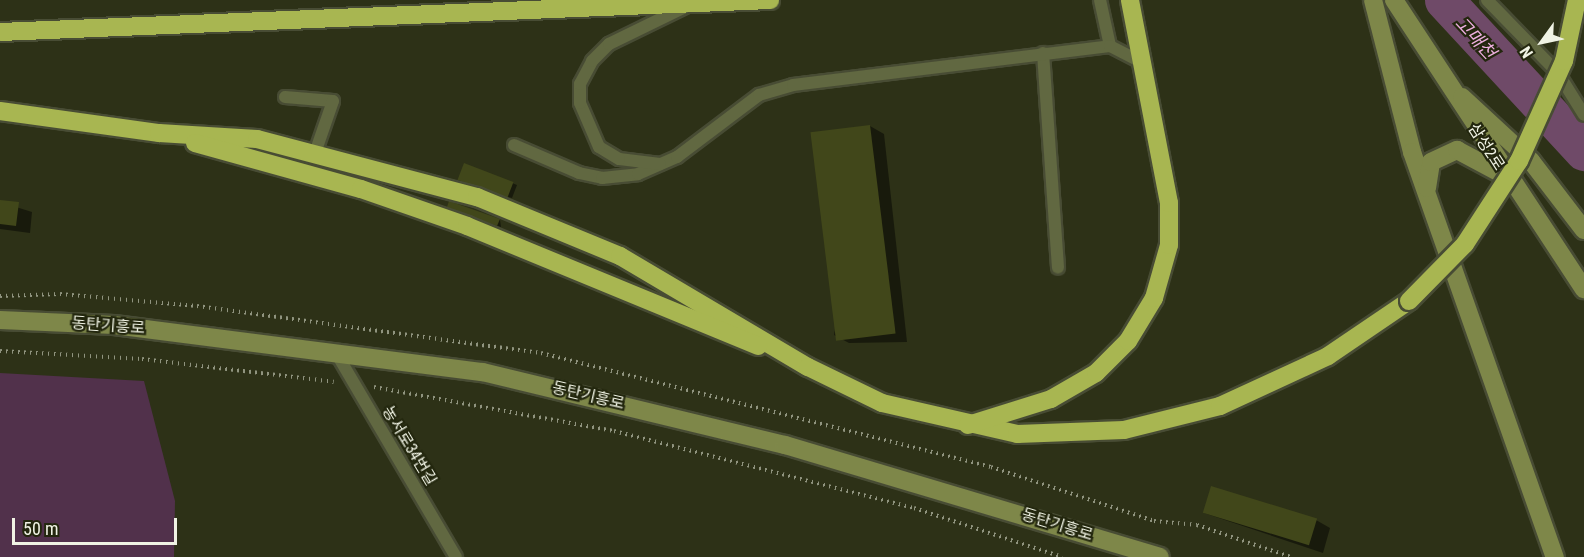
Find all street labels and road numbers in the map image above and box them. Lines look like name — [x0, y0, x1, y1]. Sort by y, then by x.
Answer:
street label: 삼성2로 — [1464, 120, 1508, 174]
street label: 동탄기흥로 — [71, 314, 145, 338]
street label: 동탄기흥로 — [550, 378, 626, 414]
street label: 농서로34번길 — [378, 403, 440, 489]
street label: 동탄기흥로 — [1019, 505, 1095, 545]

